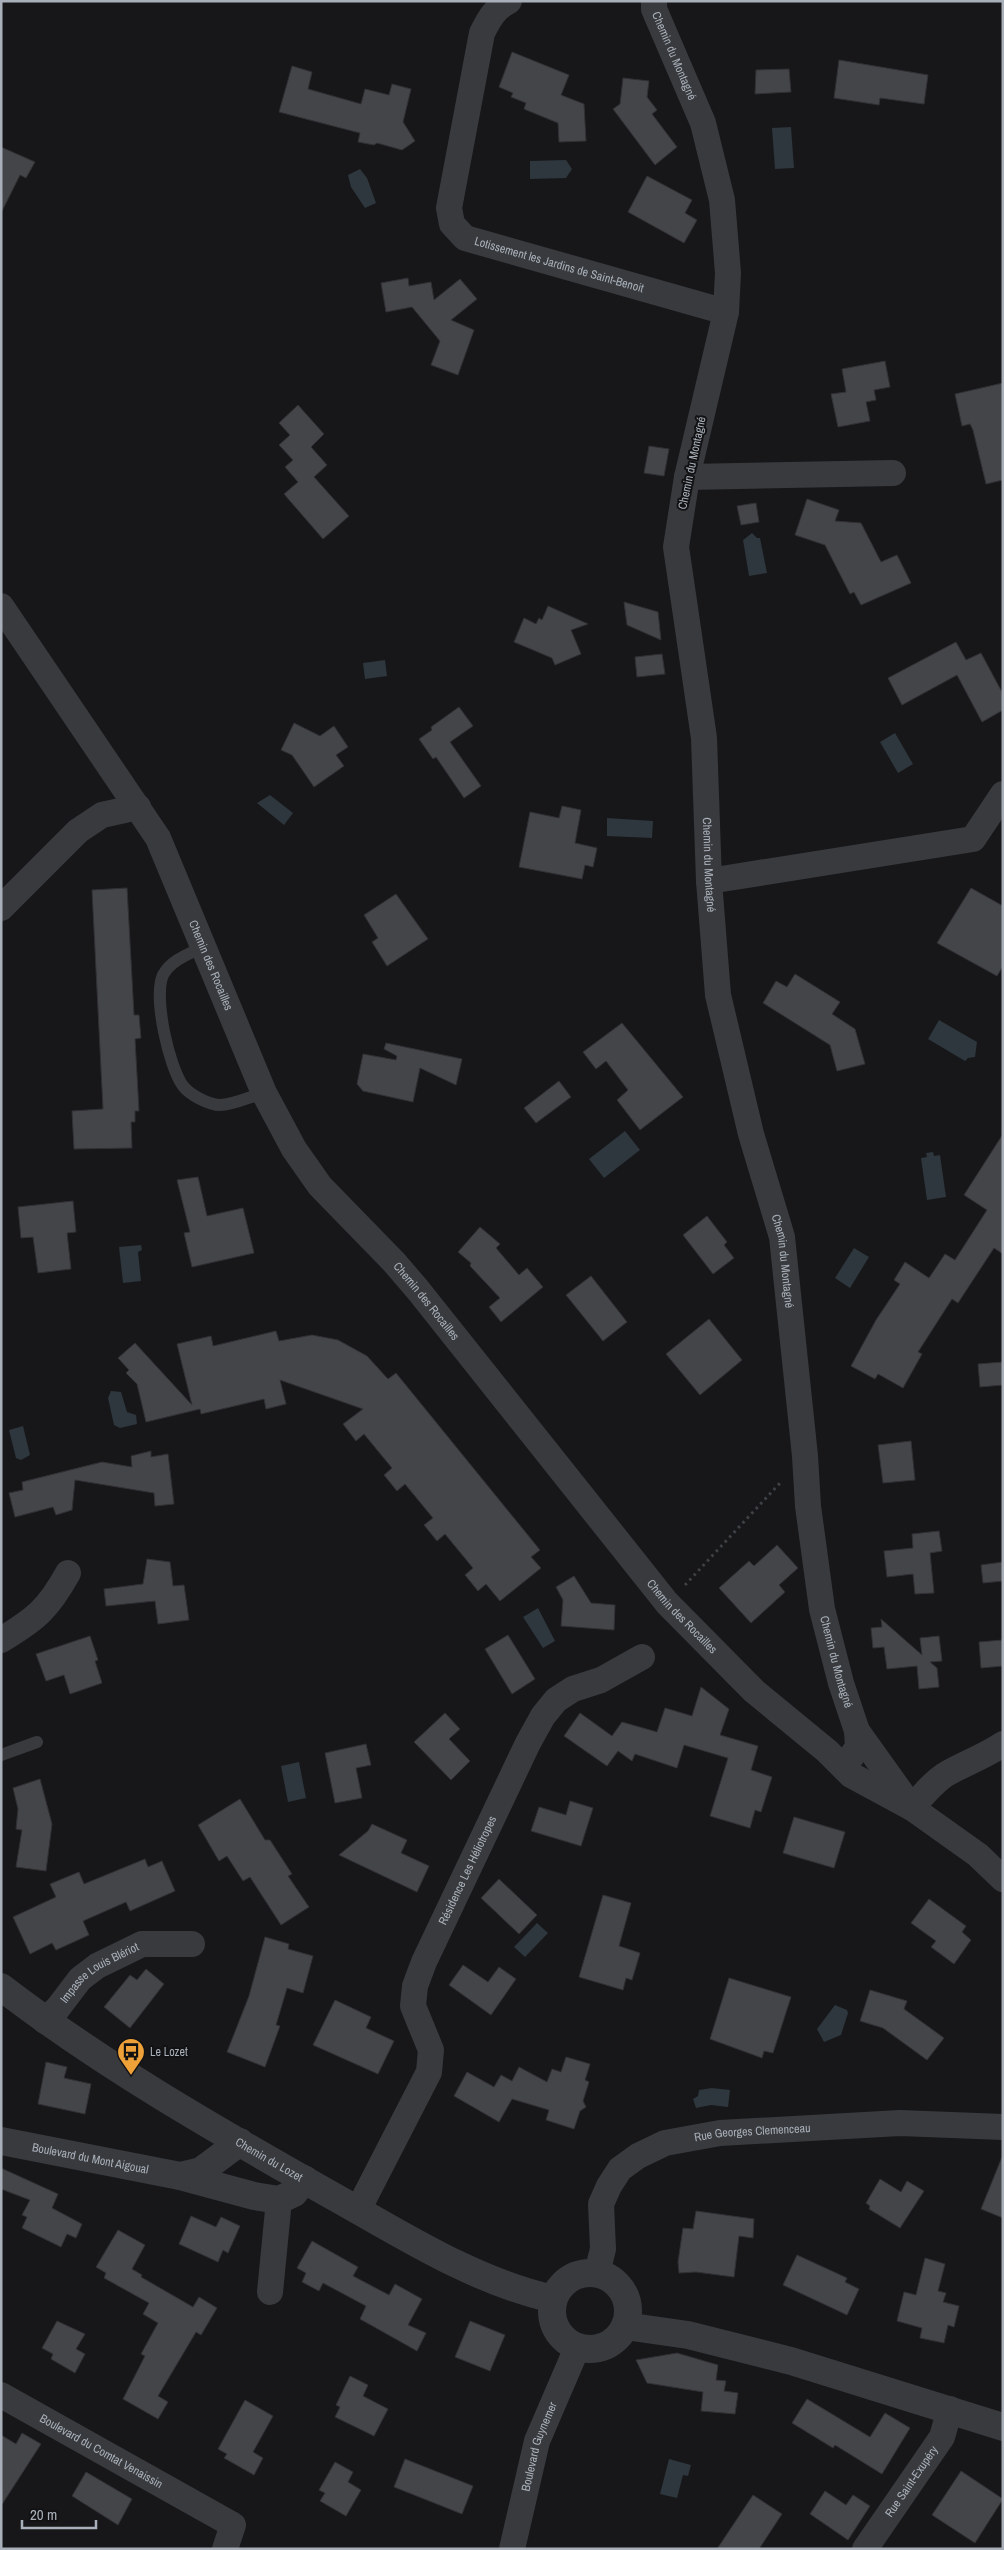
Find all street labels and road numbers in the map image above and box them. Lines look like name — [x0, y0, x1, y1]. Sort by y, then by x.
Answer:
street label: Chemin du Montagné — [648, 9, 700, 103]
street label: Lotissement les Jardins de Saint-Benoit — [473, 233, 646, 296]
street label: Chemin du Montagné — [674, 415, 710, 511]
street label: Chemin du Montagné — [699, 817, 719, 913]
street label: Chemin des Rocailles — [185, 918, 237, 1013]
street label: Chemin du Montagné — [768, 1212, 797, 1309]
street label: Chemin des Rocailles — [390, 1259, 463, 1344]
street label: Chemin des Rocailles — [643, 1576, 721, 1657]
street label: Chemin du Montagné — [816, 1614, 857, 1710]
street label: Résidence Les Héliotropes — [435, 1813, 500, 1928]
street label: Impasse Louis Blériot — [56, 1939, 142, 2007]
street label: Rue Georges Clemenceau — [693, 2120, 811, 2146]
street label: Chemin du Lozet — [232, 2134, 306, 2185]
street label: Boulevard du Mont Aigoual — [31, 2139, 150, 2178]
street label: Boulevard Guynemer — [518, 2399, 561, 2493]
street label: Boulevard du Comtat Venaissin — [37, 2410, 166, 2492]
street label: Rue Saint-Exupéry — [881, 2443, 942, 2520]

